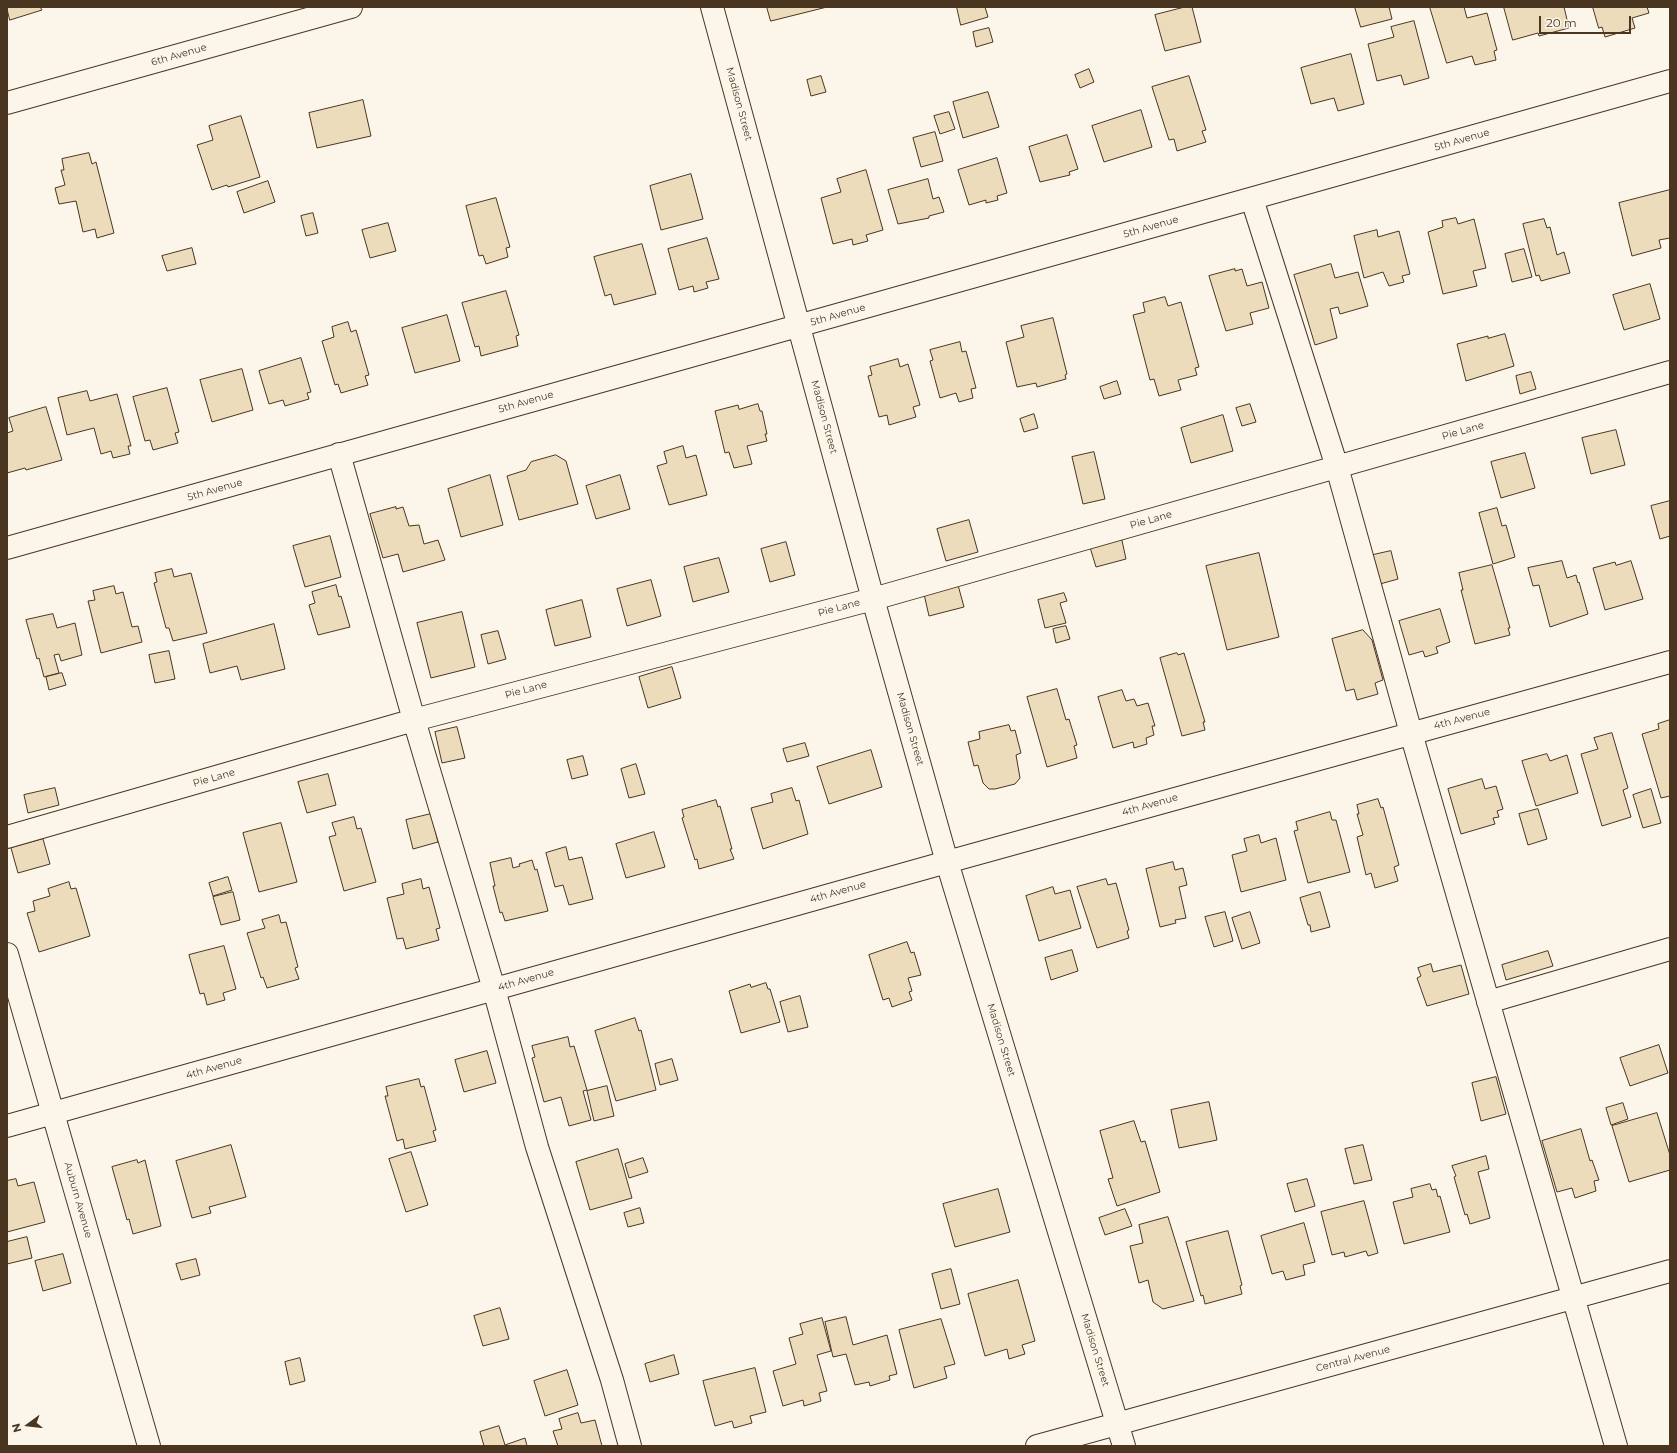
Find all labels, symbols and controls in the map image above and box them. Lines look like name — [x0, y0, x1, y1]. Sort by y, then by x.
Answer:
scale bar — [1541, 8, 1633, 34]
text: 20 m — [1546, 15, 1577, 30]
street label: 6th Avenue — [150, 41, 208, 69]
street label: Madison Street — [723, 66, 755, 142]
street label: 5th Avenue — [1433, 126, 1491, 154]
street label: 5th Avenue — [1122, 213, 1180, 241]
street label: 5th Avenue — [809, 301, 867, 329]
street label: Madison Street — [808, 379, 840, 455]
street label: 5th Avenue — [497, 388, 555, 416]
street label: Pie Lane — [1441, 419, 1485, 443]
street label: 5th Avenue — [186, 476, 244, 504]
street label: Pie Lane — [1129, 508, 1173, 532]
street label: Pie Lane — [817, 597, 861, 619]
street label: Pie Lane — [504, 679, 548, 701]
street label: Madison Street — [894, 691, 926, 767]
street label: 4th Avenue — [1433, 706, 1491, 732]
street label: Pie Lane — [192, 766, 236, 790]
street label: 4th Avenue — [1121, 791, 1179, 819]
street label: 4th Avenue — [809, 878, 867, 906]
street label: 4th Avenue — [497, 966, 555, 994]
street label: Madison Street — [984, 1002, 1018, 1078]
street label: 4th Avenue — [185, 1054, 243, 1082]
street label: Auburn Avenue — [61, 1161, 95, 1239]
street label: Madison Street — [1078, 1312, 1112, 1388]
street label: Central Avenue — [1315, 1343, 1391, 1375]
north arrow — [8, 1405, 48, 1445]
text: N — [8, 1422, 24, 1434]

